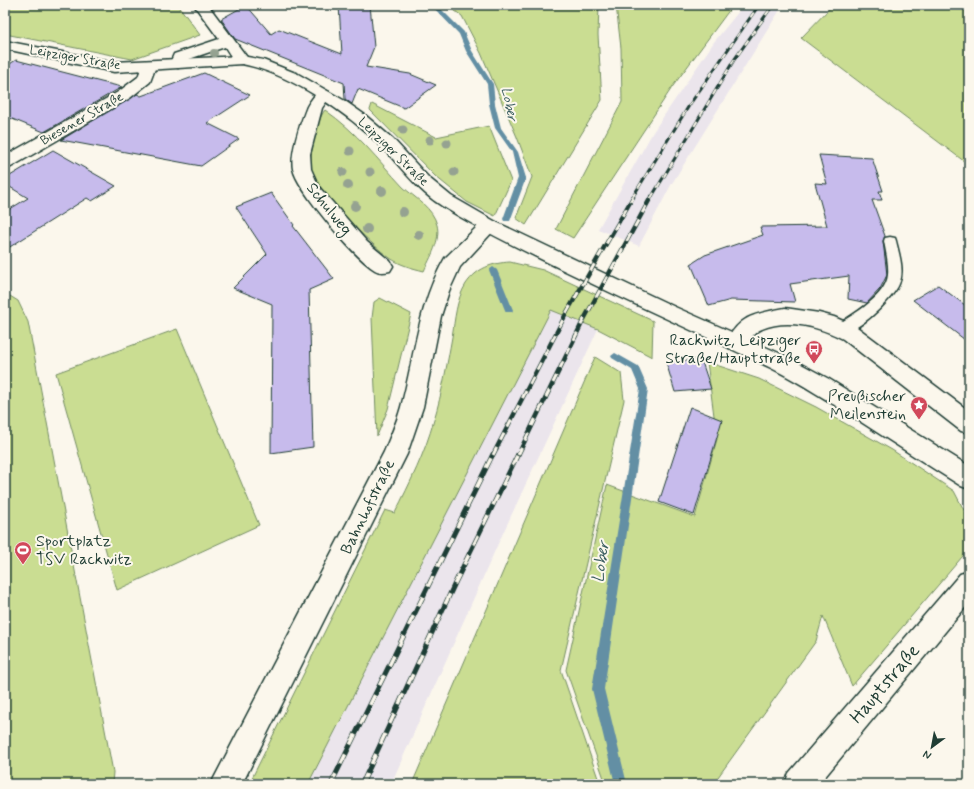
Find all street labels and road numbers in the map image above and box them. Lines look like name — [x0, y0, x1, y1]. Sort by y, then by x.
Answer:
street label: Leipziger Straße — [28, 42, 122, 75]
street label: Biesener Straße — [37, 88, 127, 150]
street label: Leipziger Straße — [353, 114, 432, 191]
street label: Schulweg — [301, 178, 357, 240]
street label: Bahnhofstraße — [336, 456, 400, 558]
street label: Hauptstraße — [844, 639, 926, 729]

